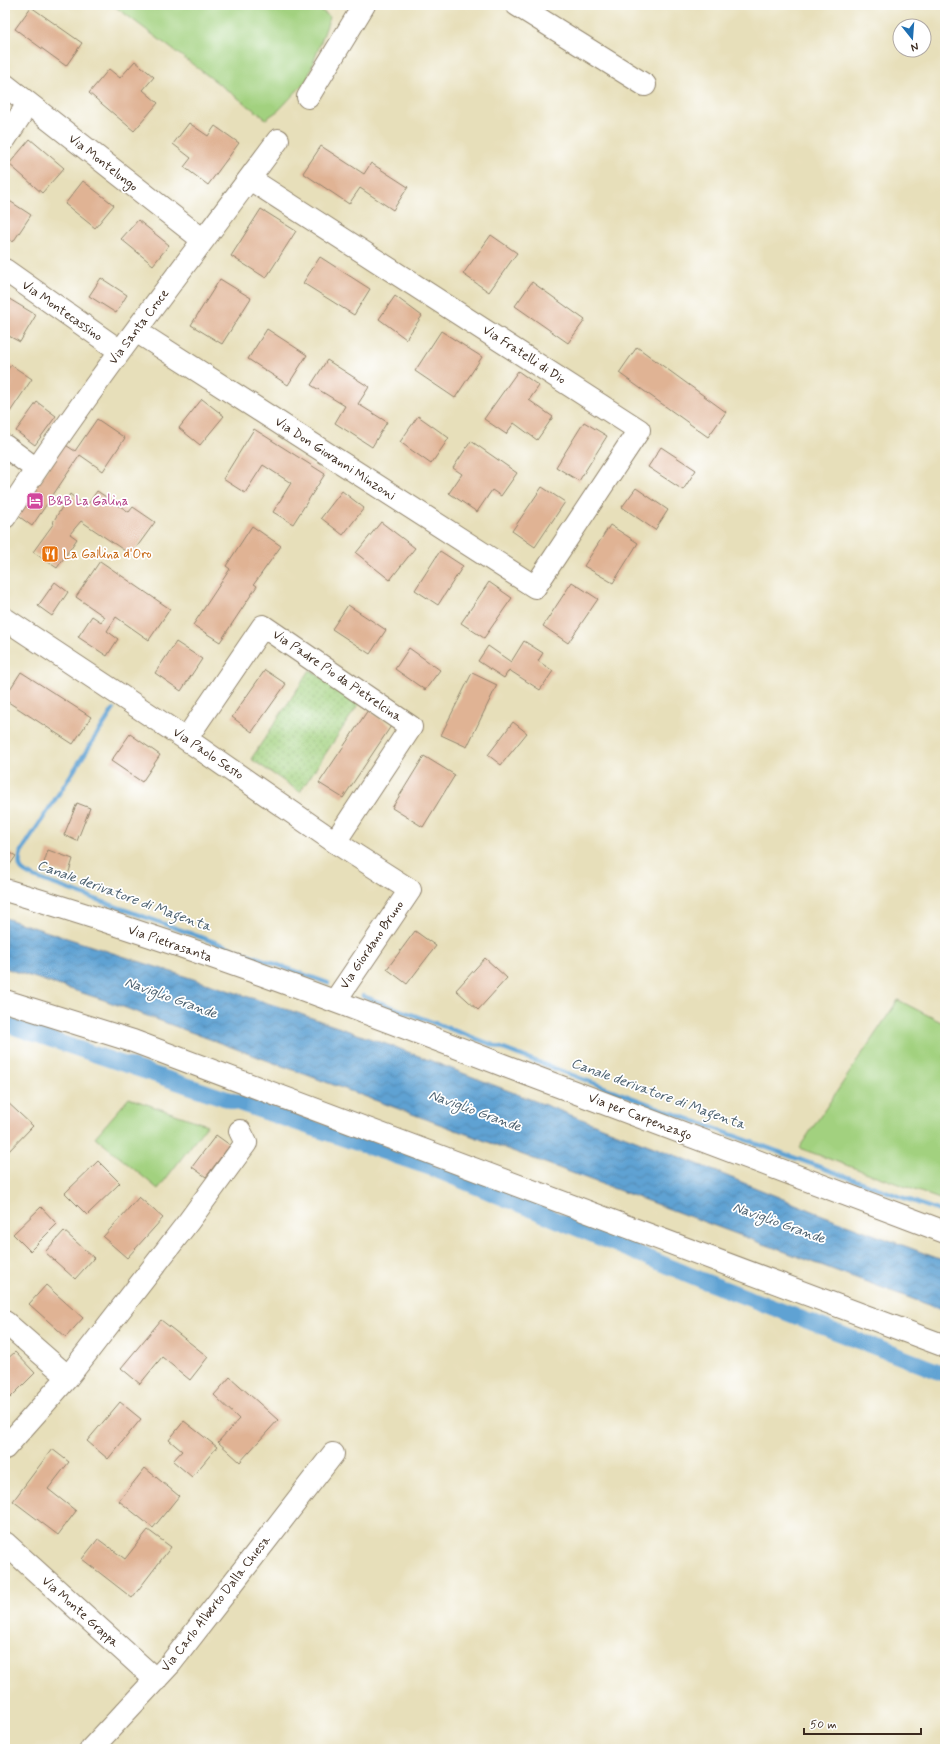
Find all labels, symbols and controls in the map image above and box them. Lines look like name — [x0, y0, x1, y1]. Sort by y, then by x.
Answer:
north arrow — [892, 18, 932, 58]
text: N — [909, 39, 920, 54]
street label: Via Montelungo — [64, 130, 141, 196]
street label: Via Montecassino — [18, 277, 106, 345]
street label: Via Santa Croce — [105, 286, 173, 368]
street label: Via Fratelli di Dio — [479, 322, 569, 388]
street label: Via Don Giovanni Minzoni — [271, 413, 399, 505]
hotel icon: B&B La Galina — [25, 491, 45, 511]
place label: B&B La Galina — [48, 493, 129, 510]
restaurant icon: La Gallina d'Oro — [40, 544, 60, 564]
place label: La Gallina d'Oro — [63, 546, 152, 563]
street label: Via Padre Pio da Pietrelcina — [269, 626, 405, 726]
street label: Via Paolo Sesto — [169, 724, 247, 784]
water label: Canale derivatore di Magenta — [34, 856, 214, 938]
street label: Via Giordano Bruno — [336, 897, 408, 993]
street label: Via Pietrasanta — [126, 922, 215, 967]
water label: Naviglio Grande — [122, 973, 220, 1025]
water label: Canale derivatore di Magenta — [568, 1054, 748, 1136]
water label: Naviglio Grande — [426, 1086, 524, 1138]
street label: Via per Carpenzago — [585, 1089, 695, 1147]
water label: Naviglio Grande — [730, 1198, 828, 1250]
street label: Via Carlo Alberto Dalla Chiesa — [157, 1532, 275, 1676]
street label: Via Monte Grappa — [38, 1573, 122, 1651]
scale bar — [804, 1710, 921, 1736]
text: 50 m — [810, 1717, 837, 1733]

